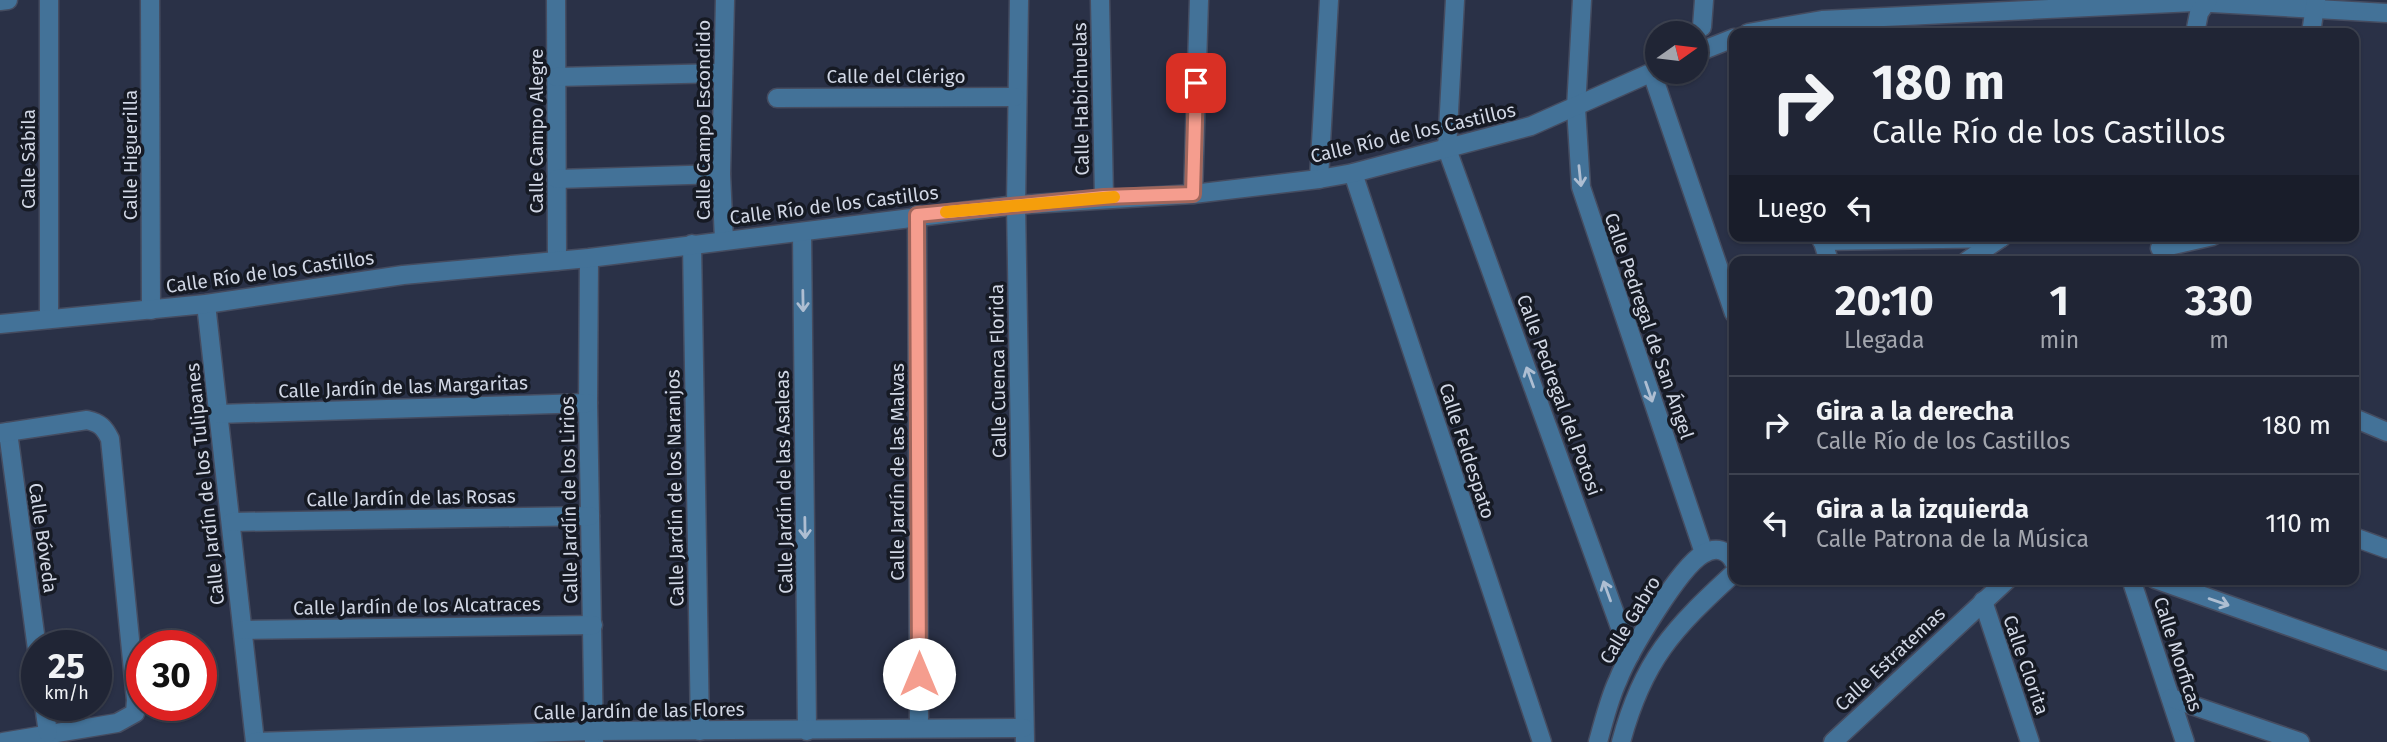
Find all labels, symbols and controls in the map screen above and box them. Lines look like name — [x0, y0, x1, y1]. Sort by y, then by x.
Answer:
street label: Calle Campo Escondido — [692, 20, 715, 220]
north arrow — [1645, 21, 1708, 84]
map controls — [1645, 21, 1708, 84]
street label: Calle Habichuelas — [1068, 22, 1094, 176]
street label: Calle Campo Alegre — [525, 48, 548, 214]
pin — [1166, 53, 1226, 113]
text: 180 m — [1872, 53, 2005, 112]
icon: right — [1757, 56, 1848, 147]
icon: arrive — [1177, 64, 1215, 102]
street label: Calle del Clérigo — [827, 65, 966, 88]
street label: Calle Higuerilla — [119, 90, 142, 220]
street label: Calle Río de los Castillos — [1308, 98, 1518, 168]
street label: Calle Sábila — [17, 109, 40, 209]
text: Calle Río de los Castillos — [1872, 113, 2226, 151]
one-way arrow — [1573, 164, 1586, 187]
street label: Calle Río de los Castillos — [728, 181, 940, 229]
icon: left — [1841, 189, 1879, 227]
text: Luego — [1757, 193, 1827, 224]
street label: Calle Pedregal de San Ángel — [1599, 210, 1699, 443]
street label: Calle Río de los Castillos — [164, 246, 376, 298]
text: 20:10 — [1835, 276, 1934, 326]
text: 1 — [2050, 276, 2069, 326]
text: 330 — [2185, 276, 2253, 326]
street label: Calle Cuenca Florida — [985, 284, 1011, 458]
one-way arrow — [796, 289, 810, 312]
street label: Calle Pedregal del Potosi — [1512, 291, 1606, 499]
text: Llegada — [1844, 326, 1925, 354]
text: min — [2040, 326, 2079, 354]
text: m — [2209, 326, 2229, 354]
street label: Calle Jardín de los Tulipanes — [181, 362, 229, 606]
street label: Calle Jardín de las Malvas — [886, 363, 909, 581]
one-way arrow — [1523, 367, 1535, 389]
street label: Calle Jardín de los Naranjos — [661, 369, 689, 607]
street label: Calle Jardín de las Asaleas — [771, 370, 797, 594]
street label: Calle Jardín de las Margaritas — [278, 371, 528, 403]
street label: Calle Feldespato — [1434, 380, 1500, 522]
one-way arrow — [1644, 381, 1656, 403]
street label: Calle Jardín de los Lirios — [556, 396, 582, 604]
text: Gira a la derecha — [1816, 396, 2014, 427]
icon: right — [1757, 406, 1795, 444]
text: 180 m — [2262, 410, 2331, 441]
text: Calle Río de los Castillos — [1816, 427, 2070, 455]
street label: Calle Bóveda — [24, 481, 62, 595]
street label: Calle Jardín de las Rosas — [306, 485, 516, 511]
text: Gira a la izquierda — [1816, 494, 2029, 525]
icon: left — [1757, 504, 1795, 542]
text: 110 m — [2265, 508, 2331, 539]
one-way arrow — [798, 516, 812, 539]
text: Calle Patrona de la Música — [1816, 525, 2089, 553]
street label: Calle Gabro — [1595, 572, 1665, 668]
one-way arrow — [1600, 580, 1613, 602]
street label: Calle Jardín de los Alcatraces — [293, 592, 541, 620]
street label: Calle Morficas — [2149, 594, 2207, 714]
one-way arrow — [2208, 597, 2230, 609]
street label: Calle Estratemas — [1830, 602, 1950, 716]
street label: Calle Clorita — [1998, 612, 2054, 718]
speed limit sign: 30 — [126, 630, 217, 721]
position arrow — [882, 637, 956, 711]
text: 25 — [48, 645, 85, 687]
text: km/h — [44, 682, 89, 704]
street label: Calle Jardín de las Flores — [533, 698, 745, 724]

